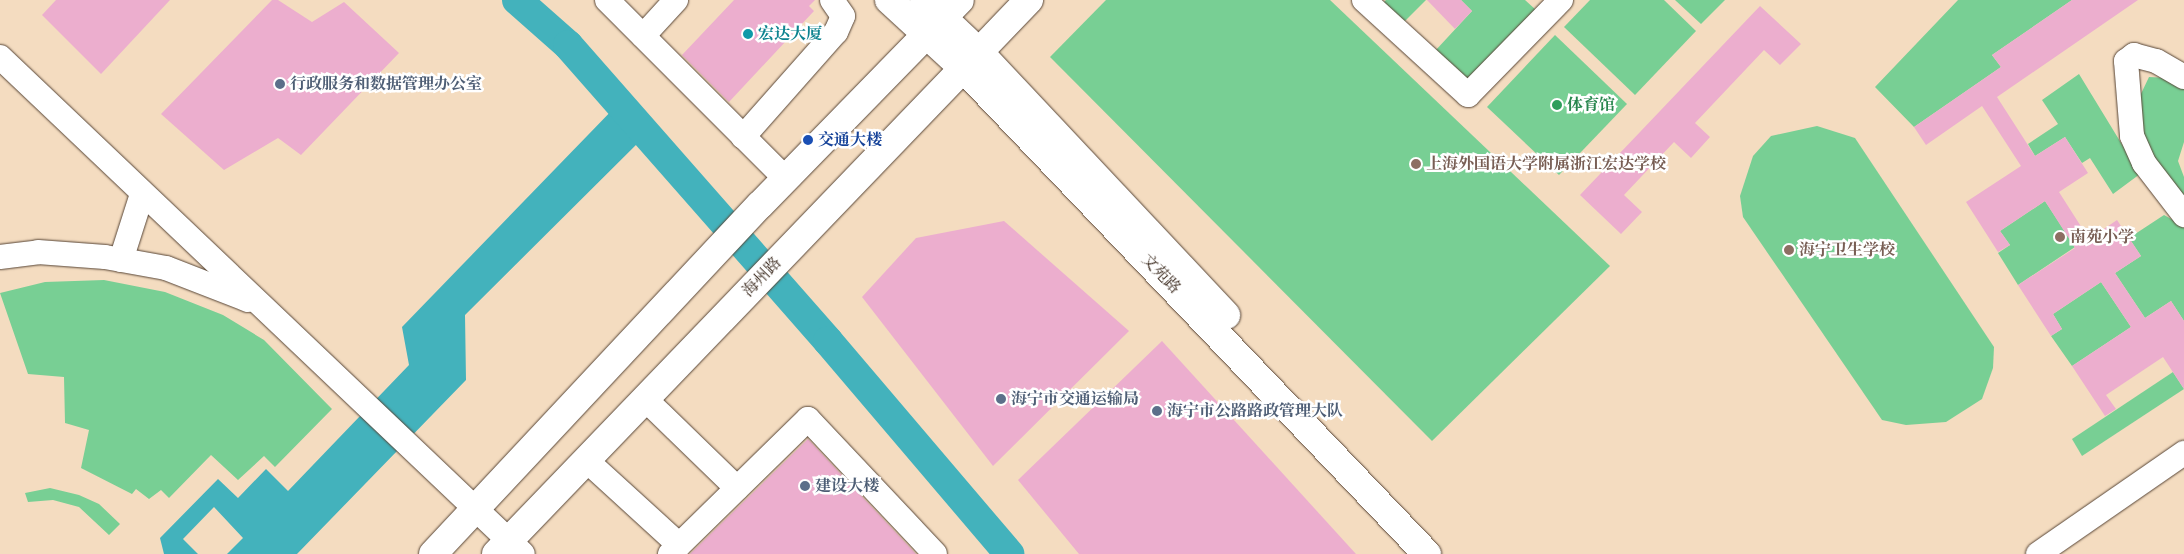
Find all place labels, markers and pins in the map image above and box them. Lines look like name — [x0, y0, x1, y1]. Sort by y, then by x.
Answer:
place label: 宏达大厦 — [758, 24, 822, 44]
marker: 宏达大厦 — [742, 28, 754, 40]
place label: 行政服务和数据管理办公室 — [290, 74, 482, 94]
marker: 行政服务和数据管理办公室 — [274, 78, 286, 90]
place label: 体育馆 — [1567, 95, 1615, 115]
marker: 体育馆 — [1551, 99, 1563, 111]
place label: 交通大楼 — [818, 130, 882, 150]
marker: 交通大楼 — [802, 134, 814, 146]
place label: 上海外国语大学附属浙江宏达学校 — [1426, 154, 1666, 174]
marker: 上海外国语大学附属浙江宏达学校 — [1410, 158, 1422, 170]
place label: 南苑小学 — [2070, 227, 2134, 247]
marker: 南苑小学 — [2054, 231, 2066, 243]
place label: 海宁卫生学校 — [1799, 240, 1895, 260]
marker: 海宁卫生学校 — [1783, 244, 1795, 256]
place label: 海宁市交通运输局 — [1011, 389, 1139, 409]
marker: 海宁市交通运输局 — [995, 393, 1007, 405]
place label: 海宁市公路路政管理大队 — [1167, 401, 1343, 421]
marker: 海宁市公路路政管理大队 — [1151, 405, 1163, 417]
place label: 建设大楼 — [815, 476, 879, 496]
marker: 建设大楼 — [799, 480, 811, 492]

